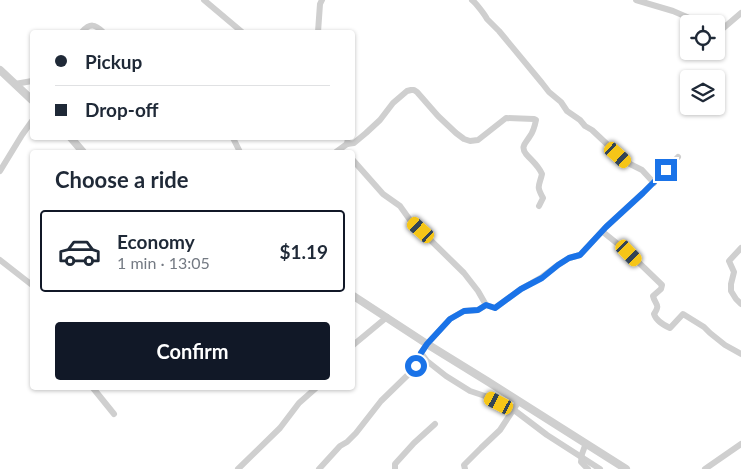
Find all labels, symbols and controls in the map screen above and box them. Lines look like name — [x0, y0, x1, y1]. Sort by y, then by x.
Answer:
map controls — [680, 15, 725, 115]
button: locate — [680, 15, 725, 60]
text: Pickup — [85, 50, 142, 73]
button: layers — [680, 70, 725, 115]
text: Drop-off — [85, 98, 159, 121]
car — [601, 139, 634, 171]
route end — [655, 159, 677, 181]
text: Choose a ride — [55, 166, 189, 193]
car — [404, 214, 437, 246]
icon: car — [57, 229, 102, 274]
text: Economy — [117, 230, 195, 253]
car — [613, 237, 644, 269]
text: $1.19 — [279, 240, 328, 263]
text: 1 min · 13:05 — [117, 253, 210, 272]
button: Confirm — [55, 322, 330, 380]
route start — [405, 355, 427, 377]
car — [482, 390, 515, 416]

